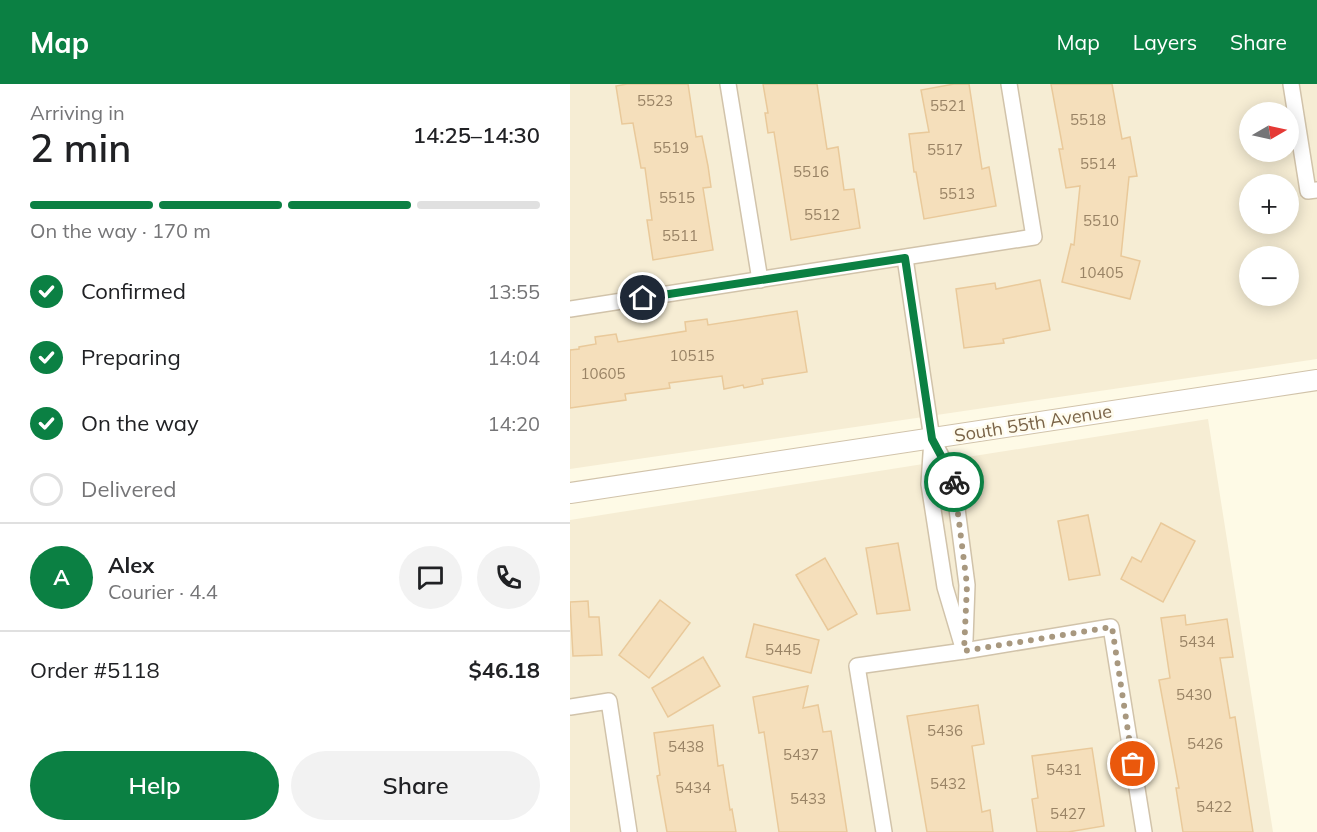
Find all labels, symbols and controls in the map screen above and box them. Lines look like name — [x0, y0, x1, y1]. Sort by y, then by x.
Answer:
text: Map — [30, 25, 89, 60]
text: Map — [1057, 29, 1100, 55]
text: Layers — [1133, 29, 1197, 55]
text: Share — [1230, 29, 1287, 55]
house number: 5523 — [637, 91, 673, 110]
house number: 5521 — [930, 96, 966, 115]
text: Arriving in — [30, 100, 125, 125]
north arrow — [1239, 102, 1299, 162]
map controls — [1239, 102, 1299, 306]
house number: 5518 — [1070, 110, 1106, 129]
text: 14:25–14:30 — [413, 121, 540, 149]
text: 2 min — [30, 123, 131, 172]
house number: 5519 — [653, 138, 689, 157]
house number: 5517 — [927, 140, 963, 159]
house number: 5514 — [1080, 154, 1116, 173]
house number: 5516 — [793, 162, 829, 181]
button: + — [1239, 174, 1299, 234]
house number: 5513 — [939, 184, 975, 203]
house number: 5515 — [659, 188, 695, 207]
house number: 5512 — [804, 205, 840, 224]
house number: 5510 — [1083, 211, 1119, 230]
text: On the way · 170 m — [30, 218, 211, 243]
house number: 5511 — [662, 226, 698, 245]
button: − — [1239, 246, 1299, 306]
house number: 10405 — [1078, 263, 1124, 282]
pin — [617, 272, 668, 323]
icon: check — [30, 275, 63, 308]
text: Confirmed — [81, 277, 186, 305]
text: 13:55 — [487, 279, 540, 304]
icon: home — [626, 281, 659, 314]
icon: check — [30, 341, 63, 374]
text: Preparing — [81, 343, 181, 371]
text: 14:04 — [487, 345, 540, 370]
house number: 10515 — [669, 346, 715, 365]
house number: 10605 — [580, 364, 626, 383]
street label: South 55th Avenue — [953, 399, 1113, 447]
icon: check — [30, 407, 63, 440]
text: On the way — [81, 409, 199, 437]
text: 14:20 — [487, 411, 540, 436]
courier — [924, 452, 984, 512]
icon: bike — [938, 466, 971, 499]
text: Delivered — [81, 475, 176, 503]
button: chat — [399, 546, 462, 609]
button: phone — [477, 546, 540, 609]
text: Alex — [108, 551, 154, 579]
text: A — [53, 563, 70, 591]
text: Courier · 4.4 — [108, 579, 218, 604]
house number: 5434 — [1179, 632, 1215, 651]
house number: 5445 — [765, 640, 801, 659]
text: Order #5118 — [30, 656, 160, 684]
text: $46.18 — [469, 656, 540, 684]
house number: 5430 — [1176, 685, 1212, 704]
house number: 5436 — [927, 721, 963, 740]
house number: 5426 — [1187, 734, 1223, 753]
house number: 5438 — [668, 737, 704, 756]
pin — [1107, 738, 1158, 789]
house number: 5437 — [783, 745, 819, 764]
icon: bag — [1116, 747, 1149, 780]
button: Help — [30, 751, 279, 820]
button: Share — [291, 751, 540, 820]
house number: 5431 — [1046, 760, 1082, 779]
house number: 5432 — [930, 774, 966, 793]
house number: 5434 — [675, 778, 711, 797]
house number: 5433 — [790, 789, 826, 808]
house number: 5422 — [1196, 797, 1232, 816]
house number: 5427 — [1050, 804, 1086, 823]

